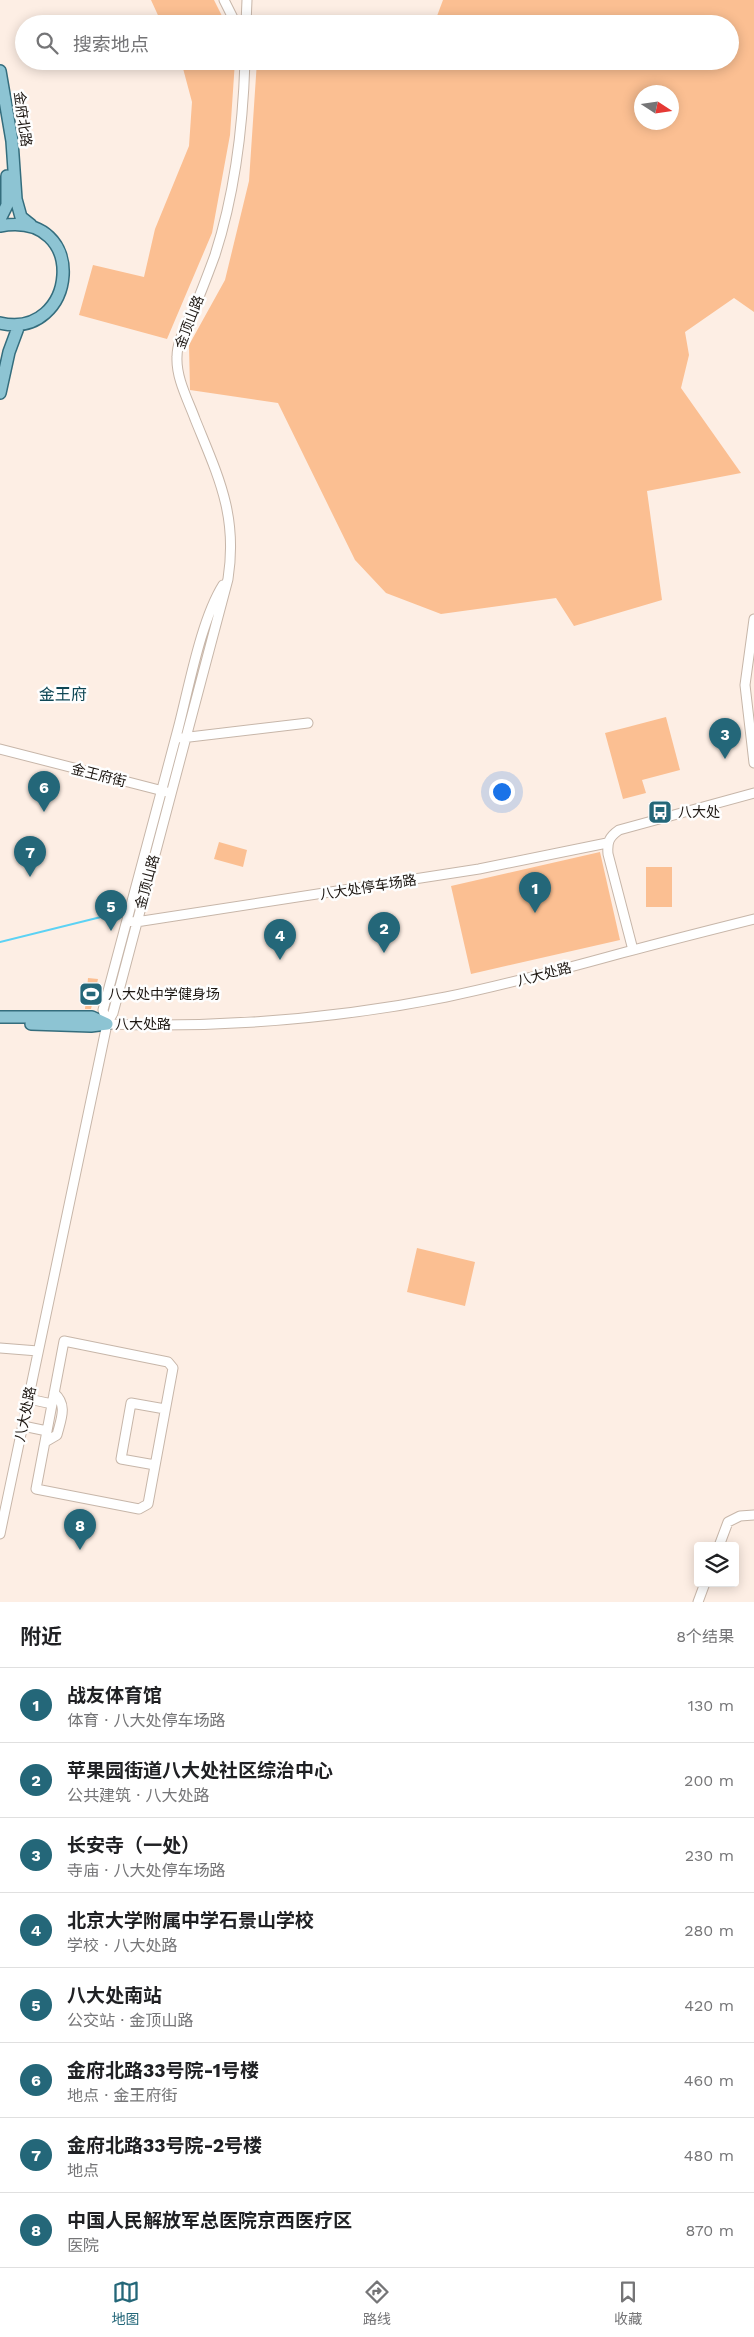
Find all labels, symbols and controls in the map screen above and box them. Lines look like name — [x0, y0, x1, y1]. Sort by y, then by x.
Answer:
search box — [15, 15, 739, 70]
icon: search — [33, 29, 61, 57]
text: 搜索地点 — [73, 33, 149, 56]
north arrow — [634, 85, 679, 130]
street label: 金府北路 — [11, 90, 35, 148]
street label: 金顶山路 — [171, 293, 207, 351]
district label: 金王府 — [39, 685, 87, 704]
pin: 3 — [709, 718, 741, 759]
street label: 金王府街 — [70, 760, 128, 790]
pin: 6 — [28, 771, 60, 812]
your location — [489, 779, 515, 805]
bus stop icon: 八大处 — [647, 799, 673, 825]
place label: 八大处 — [678, 804, 720, 820]
pin: 7 — [14, 836, 46, 877]
street label: 金顶山路 — [132, 853, 162, 911]
street label: 八大处停车场路 — [318, 871, 418, 903]
pin: 1 — [519, 872, 551, 913]
pin: 5 — [95, 890, 127, 931]
pin: 2 — [368, 912, 400, 953]
pin: 4 — [264, 919, 296, 960]
street label: 八大处路 — [515, 959, 573, 989]
sports icon: 八大处中学健身场 — [78, 981, 104, 1007]
place label: 八大处中学健身场 — [108, 986, 220, 1002]
street label: 八大处路 — [115, 1016, 171, 1032]
street label: 八大处路 — [11, 1385, 39, 1443]
pin: 8 — [64, 1509, 96, 1550]
map controls — [694, 1542, 739, 1587]
button: layers — [694, 1542, 739, 1587]
text: 附近 — [20, 1624, 62, 1649]
text: 8个结果 — [676, 1627, 734, 1646]
text: 战友体育馆 — [67, 1684, 162, 1707]
text: 1 — [33, 1696, 39, 1715]
text: 130 m — [688, 1696, 734, 1715]
text: 体育 · 八大处停车场路 — [67, 1711, 226, 1730]
text: 苹果园街道八大处社区综治中心 — [67, 1759, 333, 1782]
text: 2 — [31, 1771, 41, 1790]
text: 200 m — [684, 1771, 734, 1790]
text: 公共建筑 · 八大处路 — [67, 1786, 210, 1805]
text: 长安寺（一处） — [67, 1834, 200, 1857]
text: 3 — [31, 1846, 41, 1865]
text: 230 m — [685, 1846, 734, 1865]
text: 寺庙 · 八大处停车场路 — [67, 1861, 226, 1880]
text: 北京大学附属中学石景山学校 — [67, 1909, 314, 1932]
text: 4 — [31, 1921, 41, 1940]
text: 280 m — [684, 1921, 734, 1940]
text: 学校 · 八大处路 — [67, 1936, 178, 1955]
text: 八大处南站 — [67, 1984, 162, 2007]
text: 5 — [31, 1996, 41, 2015]
text: 420 m — [684, 1996, 734, 2015]
text: 公交站 · 金顶山路 — [67, 2011, 194, 2030]
text: 金府北路33号院-1号楼 — [67, 2059, 259, 2082]
text: 6 — [31, 2071, 41, 2090]
text: 460 m — [684, 2071, 734, 2090]
text: 地点 · 金王府街 — [67, 2086, 178, 2105]
text: 金府北路33号院-2号楼 — [67, 2134, 262, 2157]
text: 7 — [31, 2146, 41, 2165]
text: 480 m — [684, 2146, 734, 2165]
text: 地点 — [67, 2161, 99, 2180]
text: 中国人民解放军总医院京西医疗区 — [67, 2209, 352, 2232]
text: 8 — [31, 2221, 41, 2240]
text: 870 m — [685, 2221, 734, 2240]
text: 医院 — [67, 2236, 99, 2255]
tab: 地图 — [112, 2278, 140, 2328]
tab: 路线 — [363, 2278, 391, 2328]
tab: 收藏 — [614, 2278, 642, 2328]

